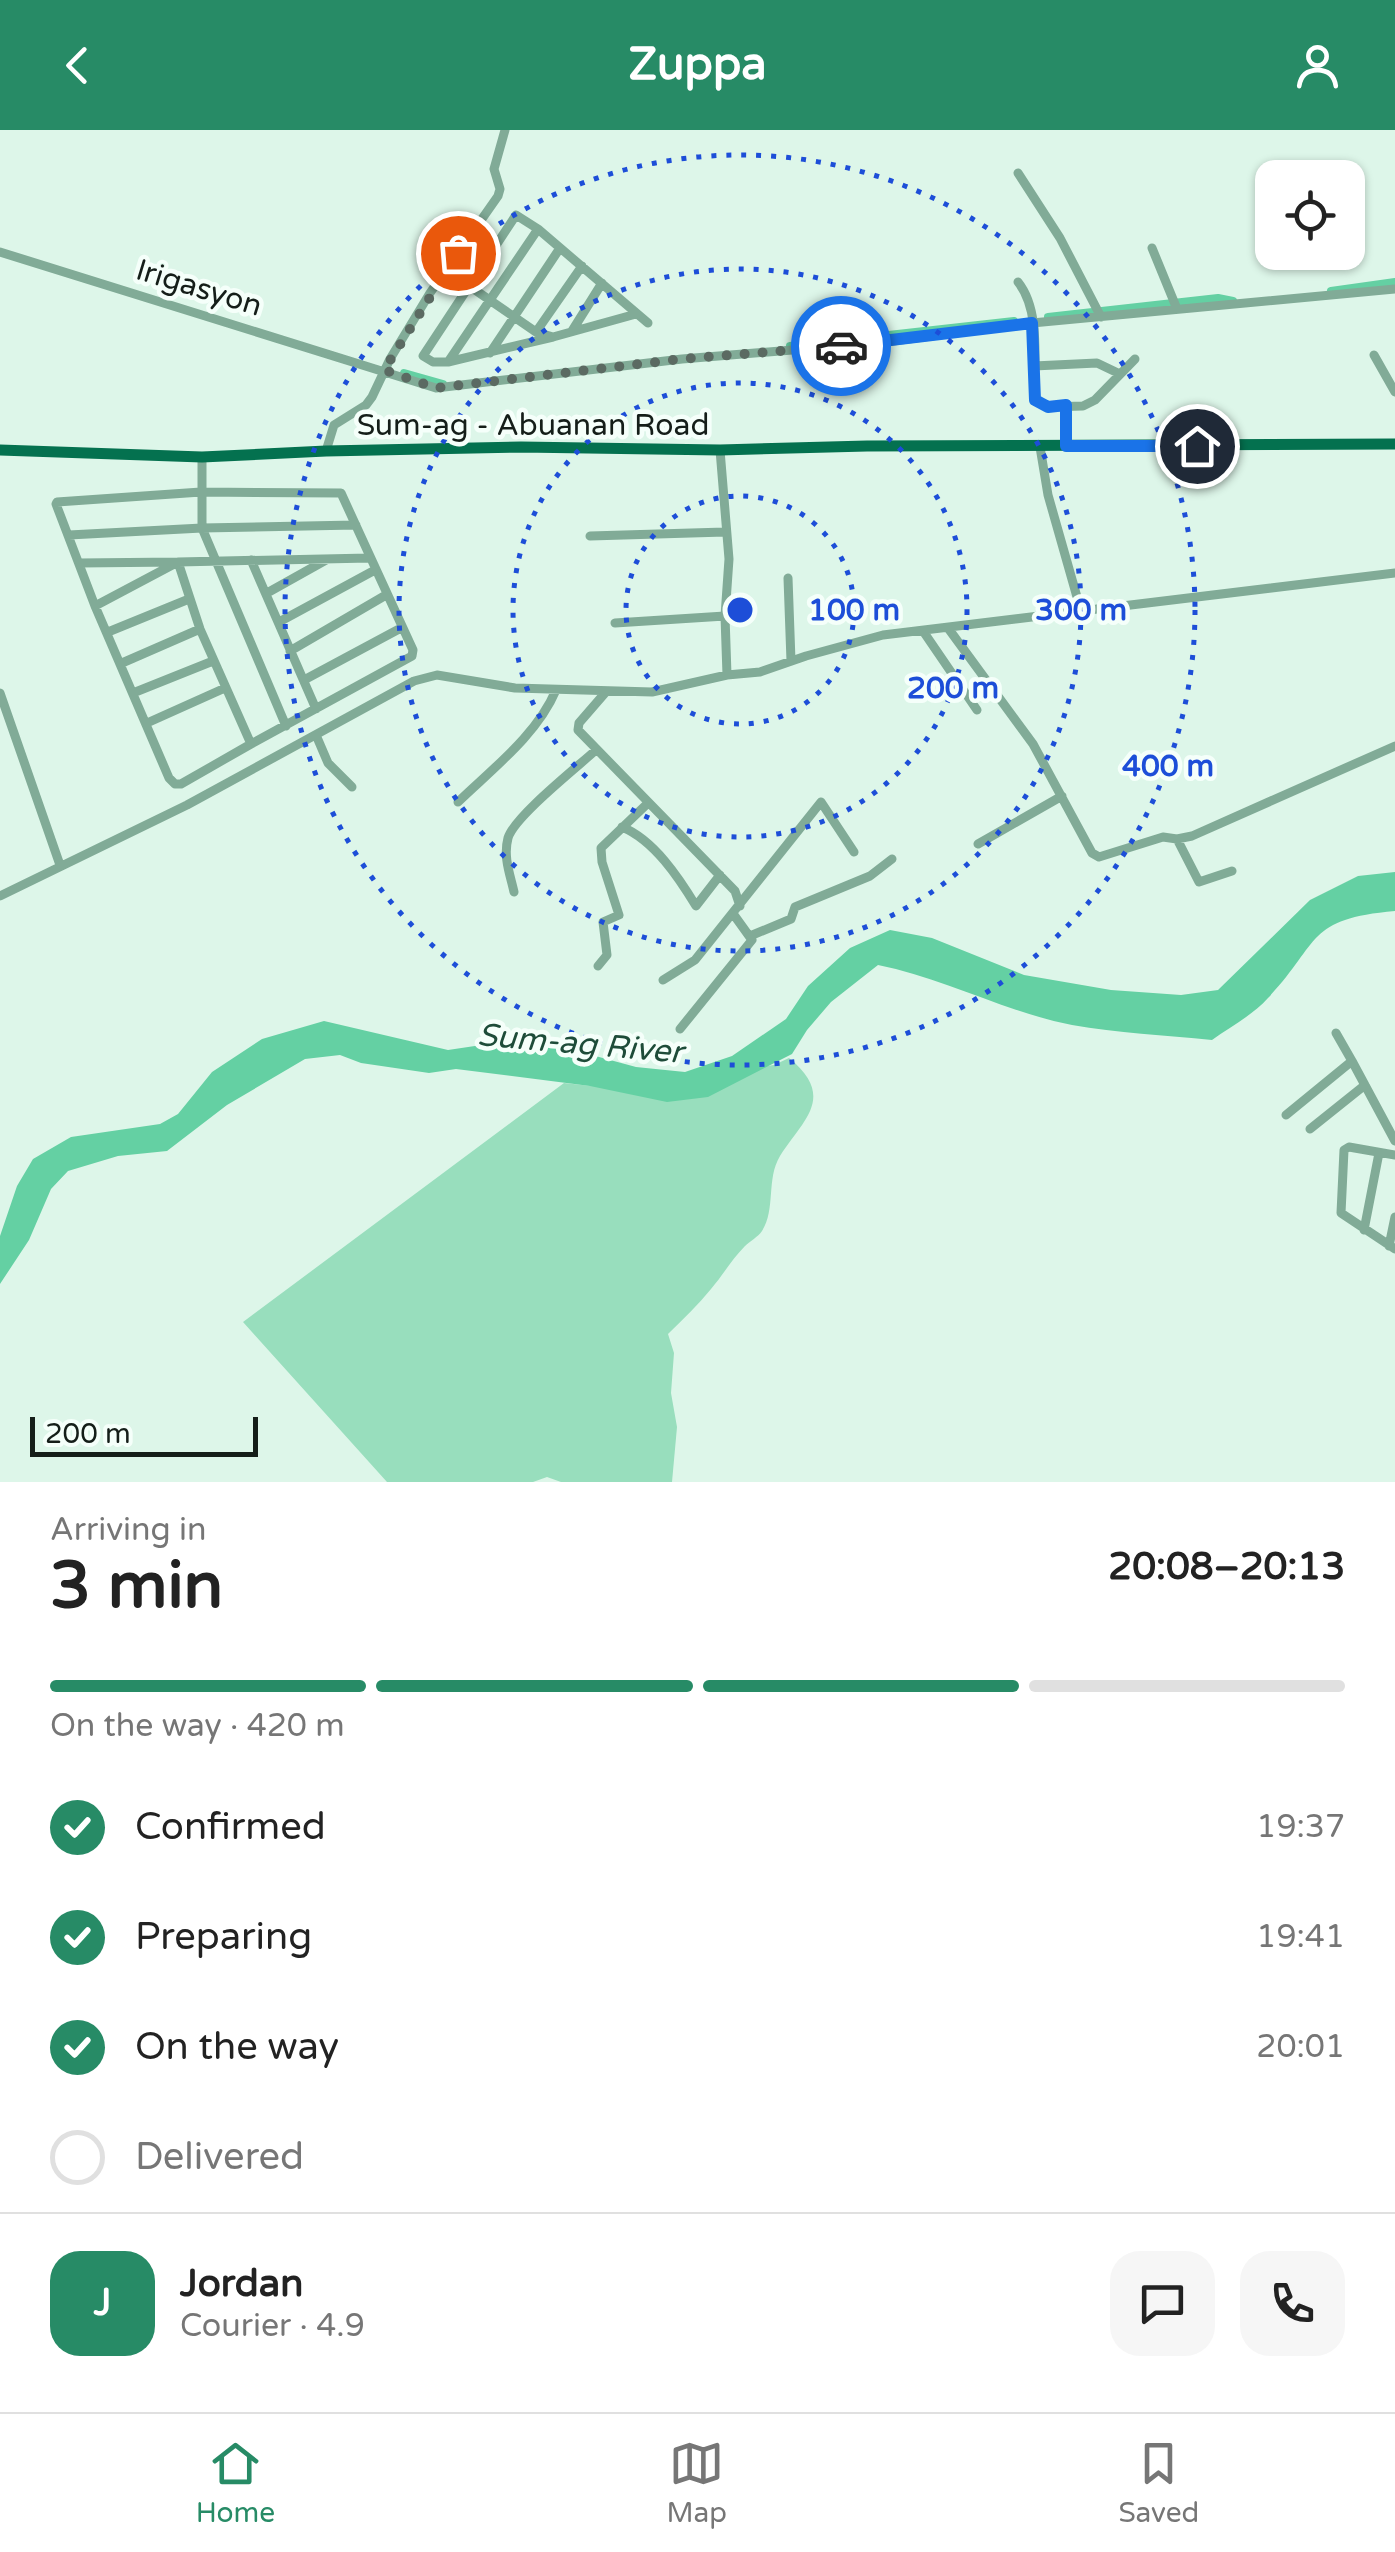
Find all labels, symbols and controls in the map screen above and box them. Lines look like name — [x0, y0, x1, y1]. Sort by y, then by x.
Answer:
icon: back — [50, 38, 105, 93]
text: Zuppa — [628, 38, 767, 92]
icon: person — [1290, 38, 1345, 93]
map controls — [1255, 160, 1365, 270]
button: locate — [1255, 160, 1365, 270]
pin — [416, 211, 501, 296]
icon: bag — [431, 226, 486, 281]
street label: Irigasyon — [132, 251, 266, 325]
courier — [791, 296, 891, 396]
icon: car — [814, 319, 869, 374]
pin — [1155, 404, 1240, 489]
street label: Sum-ag - Abuanan Road — [357, 407, 709, 444]
icon: home — [1170, 419, 1225, 474]
centre of rings — [722, 592, 758, 628]
text: 100 m — [808, 592, 900, 629]
text: 300 m — [1035, 592, 1127, 629]
text: 200 m — [907, 670, 999, 707]
text: 400 m — [1122, 748, 1214, 785]
water label: Sum-ag River — [476, 1016, 688, 1072]
scale bar — [30, 1412, 258, 1456]
text: 200 m — [45, 1417, 131, 1451]
text: Arriving in — [50, 1511, 207, 1549]
text: 20:08–20:13 — [1108, 1544, 1345, 1590]
text: 3 min — [50, 1547, 223, 1626]
text: On the way · 420 m — [50, 1707, 345, 1745]
icon: check — [50, 1800, 105, 1855]
text: Confirmed — [135, 1804, 326, 1850]
text: 19:37 — [1256, 1808, 1345, 1846]
icon: check — [50, 1910, 105, 1965]
text: Preparing — [135, 1914, 312, 1960]
text: 19:41 — [1256, 1918, 1345, 1956]
icon: check — [50, 2020, 105, 2075]
text: On the way — [135, 2024, 339, 2070]
text: 20:01 — [1256, 2028, 1345, 2066]
text: Delivered — [135, 2134, 304, 2180]
button: chat — [1110, 2251, 1215, 2356]
button: phone — [1240, 2251, 1345, 2356]
text: Jordan — [180, 2261, 303, 2307]
text: J — [94, 2280, 111, 2326]
text: Courier · 4.9 — [180, 2307, 365, 2345]
tab: Home — [196, 2436, 275, 2530]
tab: Map — [666, 2436, 727, 2530]
tab: Saved — [1118, 2436, 1199, 2530]

